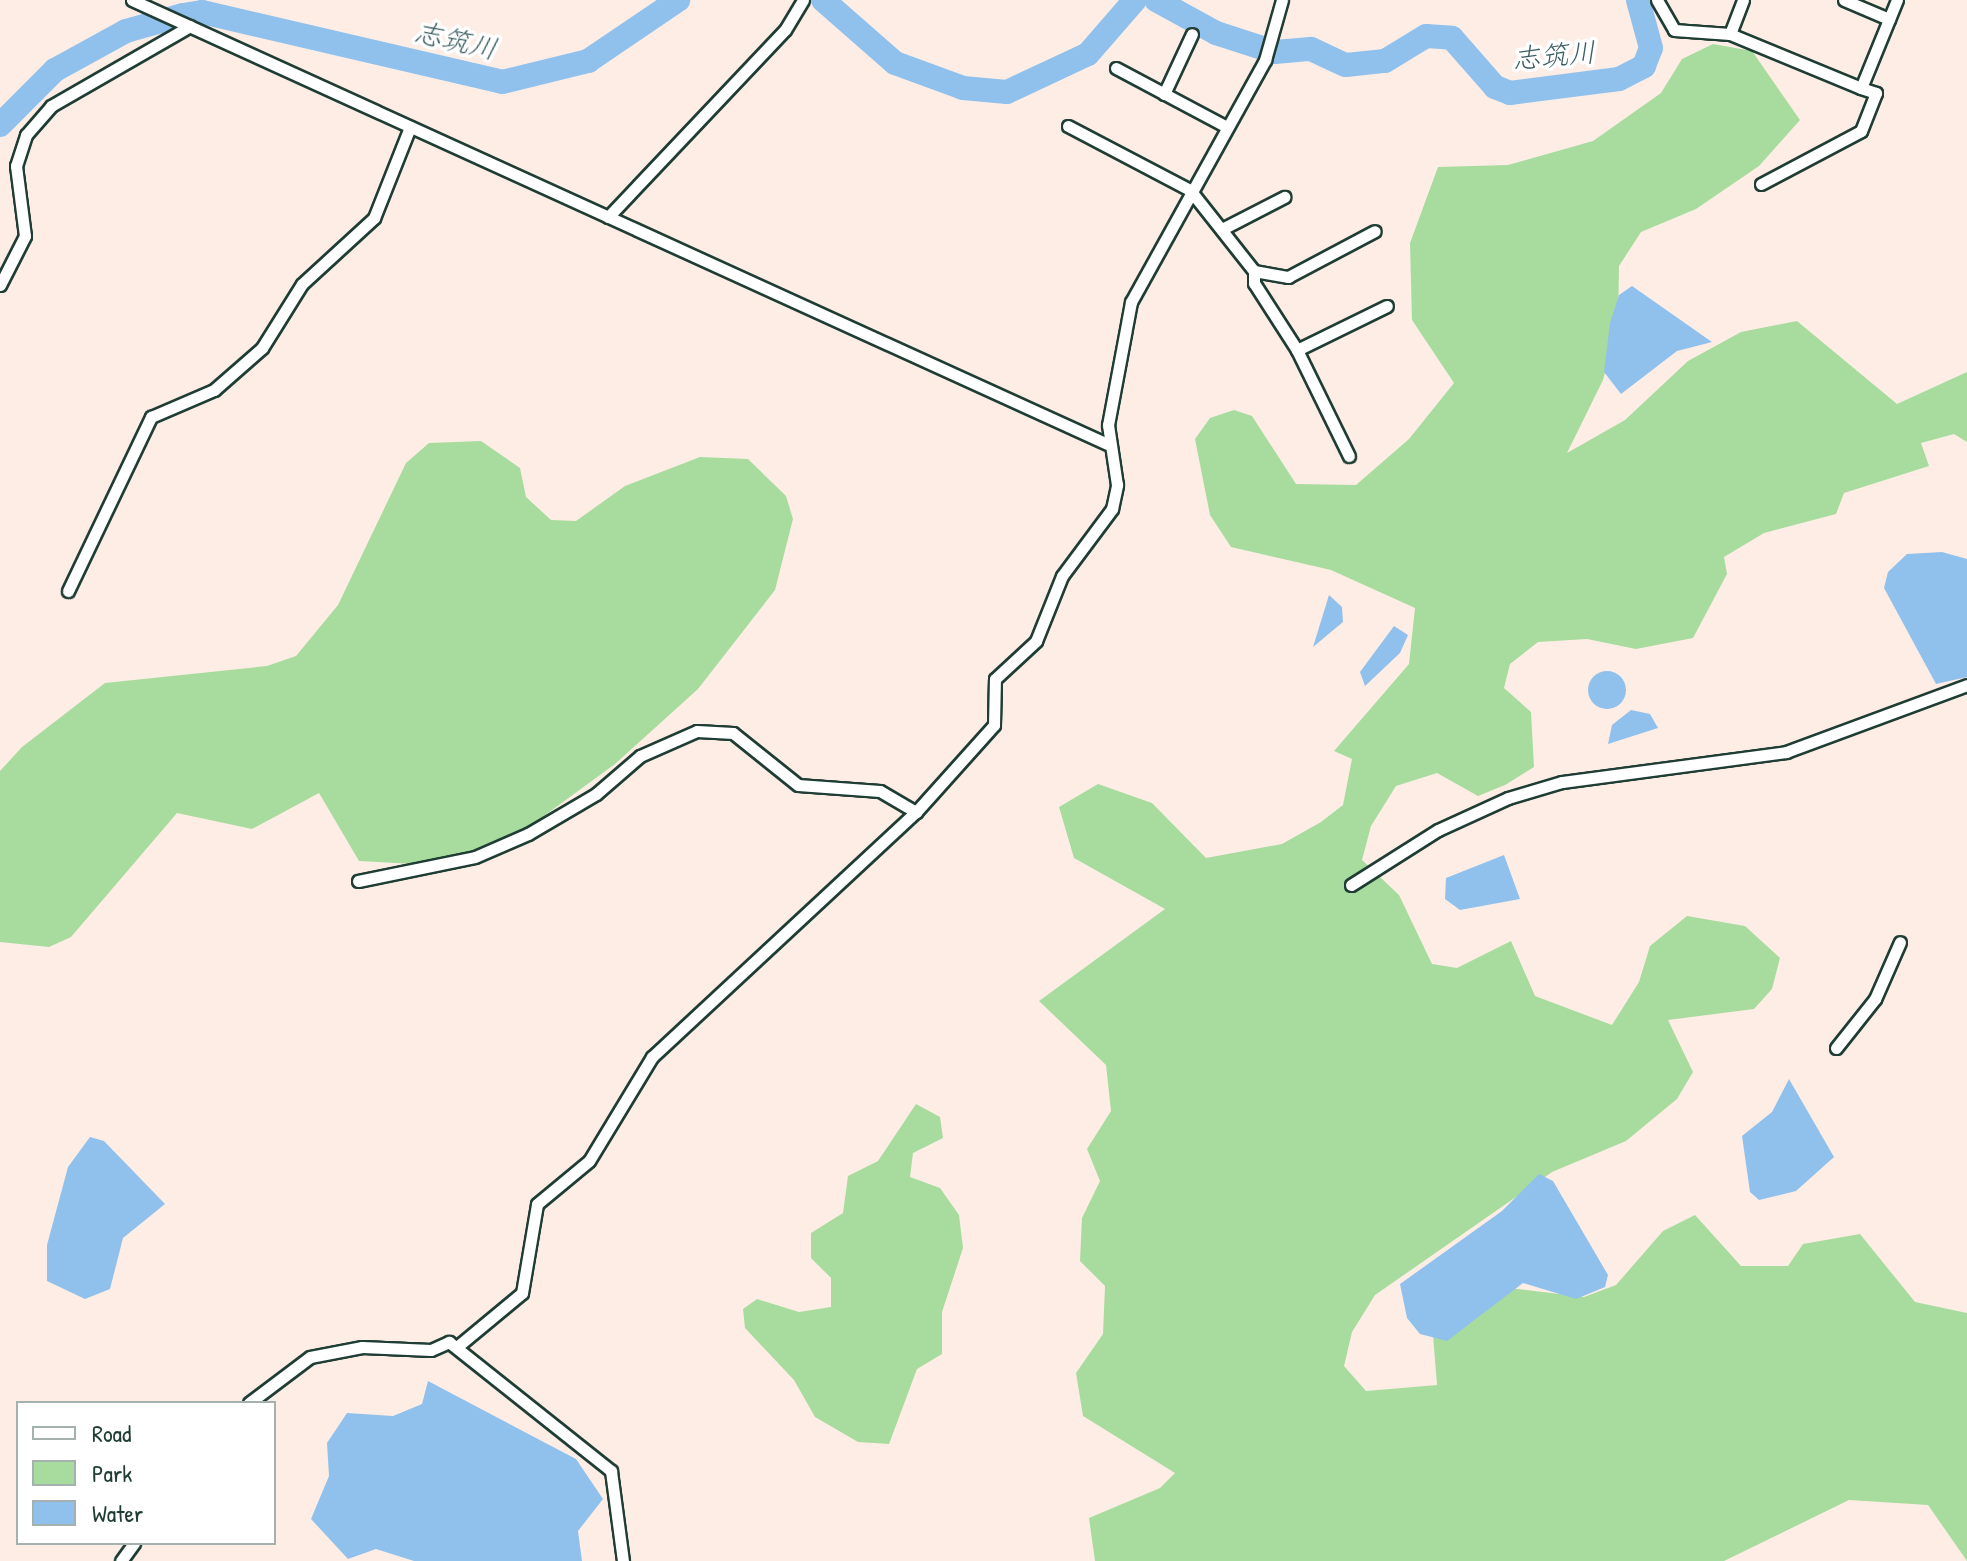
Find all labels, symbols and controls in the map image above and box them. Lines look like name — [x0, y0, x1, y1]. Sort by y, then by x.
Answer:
water label: 志筑川 — [411, 14, 501, 66]
water label: 志筑川 — [1511, 35, 1597, 75]
legend — [16, 1401, 276, 1545]
text: Road — [92, 1417, 131, 1449]
text: Park — [92, 1457, 132, 1489]
text: Water — [92, 1497, 143, 1529]

